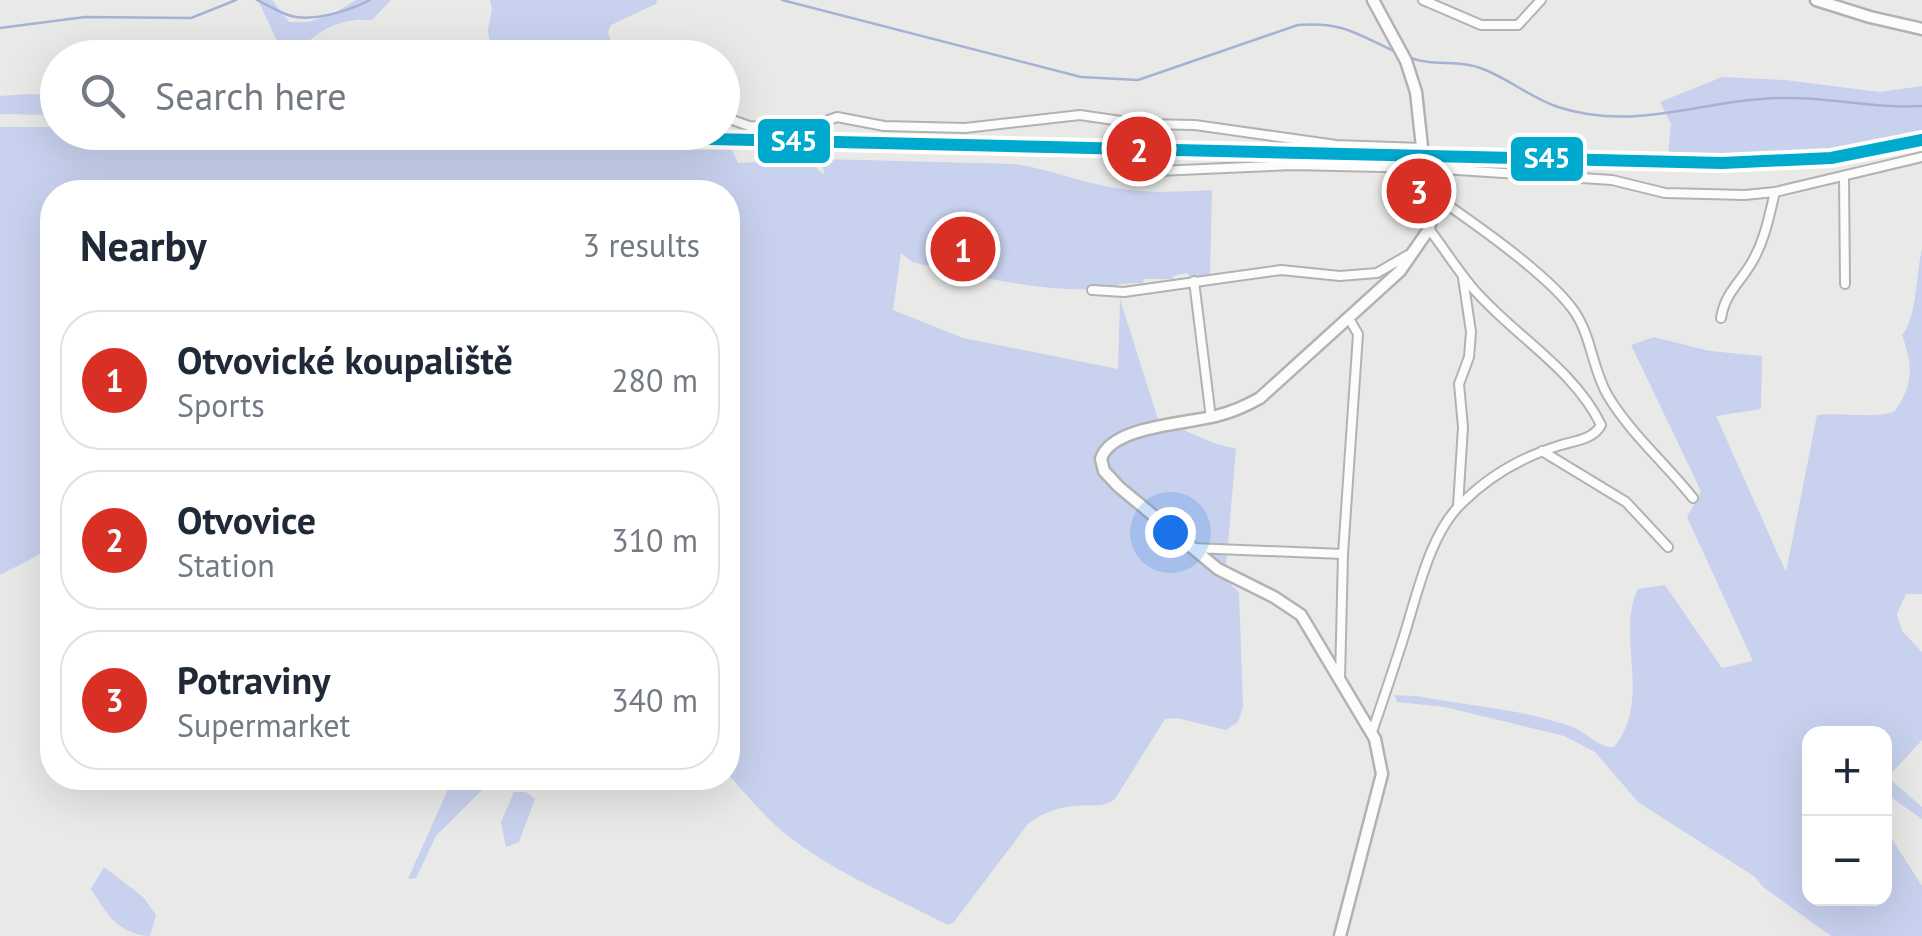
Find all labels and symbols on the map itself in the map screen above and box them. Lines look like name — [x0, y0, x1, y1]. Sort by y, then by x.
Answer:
pin: 2 — [1106, 112, 1172, 186]
line badge: S45 — [756, 117, 832, 165]
text: S45 — [771, 122, 817, 159]
line badge: S45 — [1509, 135, 1585, 183]
text: S45 — [1524, 139, 1570, 176]
pin: 3 — [1386, 154, 1452, 228]
pin: 1 — [930, 212, 996, 286]
your location — [1145, 507, 1196, 558]

